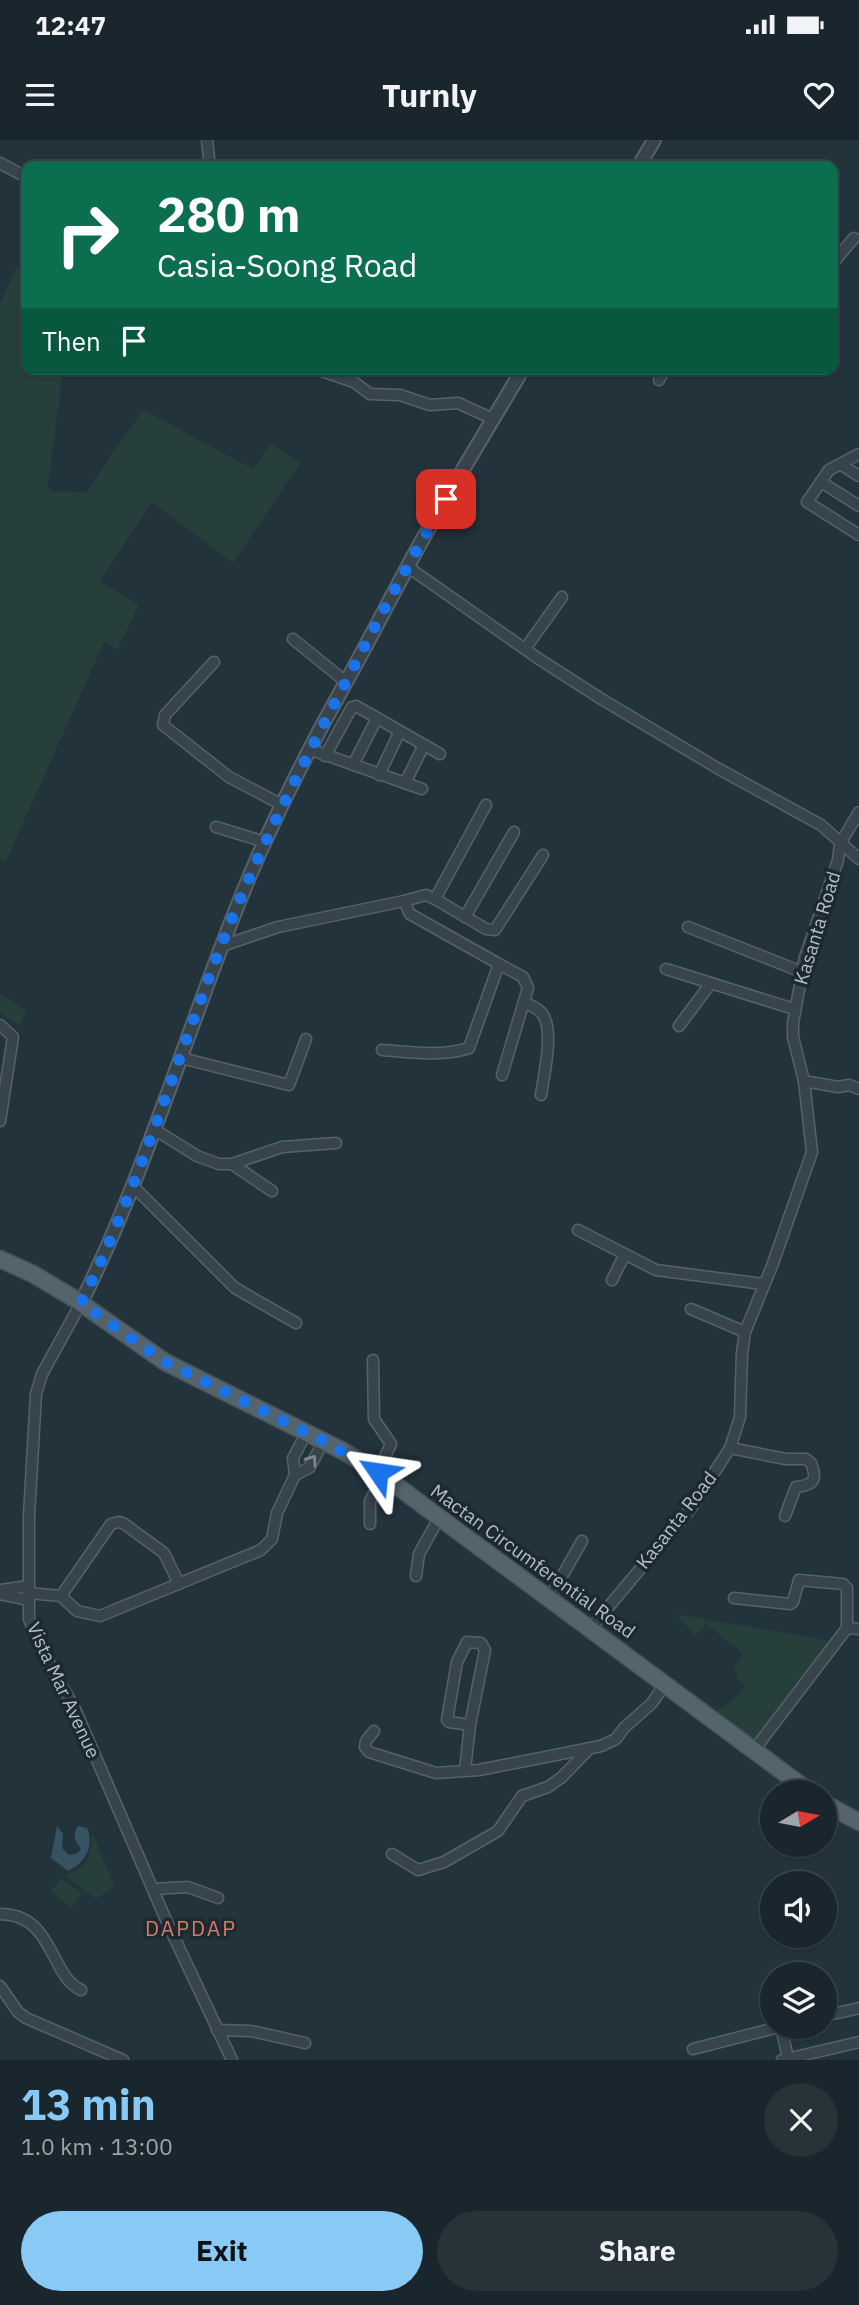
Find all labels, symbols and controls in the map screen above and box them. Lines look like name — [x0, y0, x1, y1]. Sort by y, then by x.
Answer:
text: 12:47 — [35, 8, 106, 42]
text: Turnly — [382, 74, 477, 116]
icon: menu — [21, 76, 59, 114]
icon: heart — [800, 76, 838, 114]
text: 280 m — [157, 182, 301, 245]
icon: right — [42, 189, 133, 280]
text: Casia-Soong Road — [157, 244, 417, 286]
icon: arrive — [115, 322, 153, 360]
text: Then — [42, 324, 101, 358]
pin — [416, 469, 476, 529]
icon: arrive — [427, 480, 465, 518]
street label: Kasanta Road — [788, 869, 846, 987]
position arrow — [341, 1435, 415, 1509]
one-way arrow — [304, 1456, 316, 1468]
street label: Kasanta Road — [630, 1466, 722, 1574]
street label: Mactan Circumferential Road — [426, 1479, 640, 1643]
street label: Vista Mar Avenue — [22, 1618, 106, 1762]
north arrow — [760, 1780, 836, 1857]
map controls — [760, 1780, 837, 2039]
button: sound — [760, 1871, 837, 1948]
district label: DAPDAP — [145, 1914, 237, 1942]
button: layers — [760, 1962, 837, 2039]
text: 13 min — [21, 2077, 156, 2132]
button: close — [764, 2083, 838, 2157]
text: 1.0 km · 13:00 — [21, 2131, 173, 2161]
button: Exit — [21, 2211, 423, 2291]
button: Share — [437, 2211, 838, 2291]

